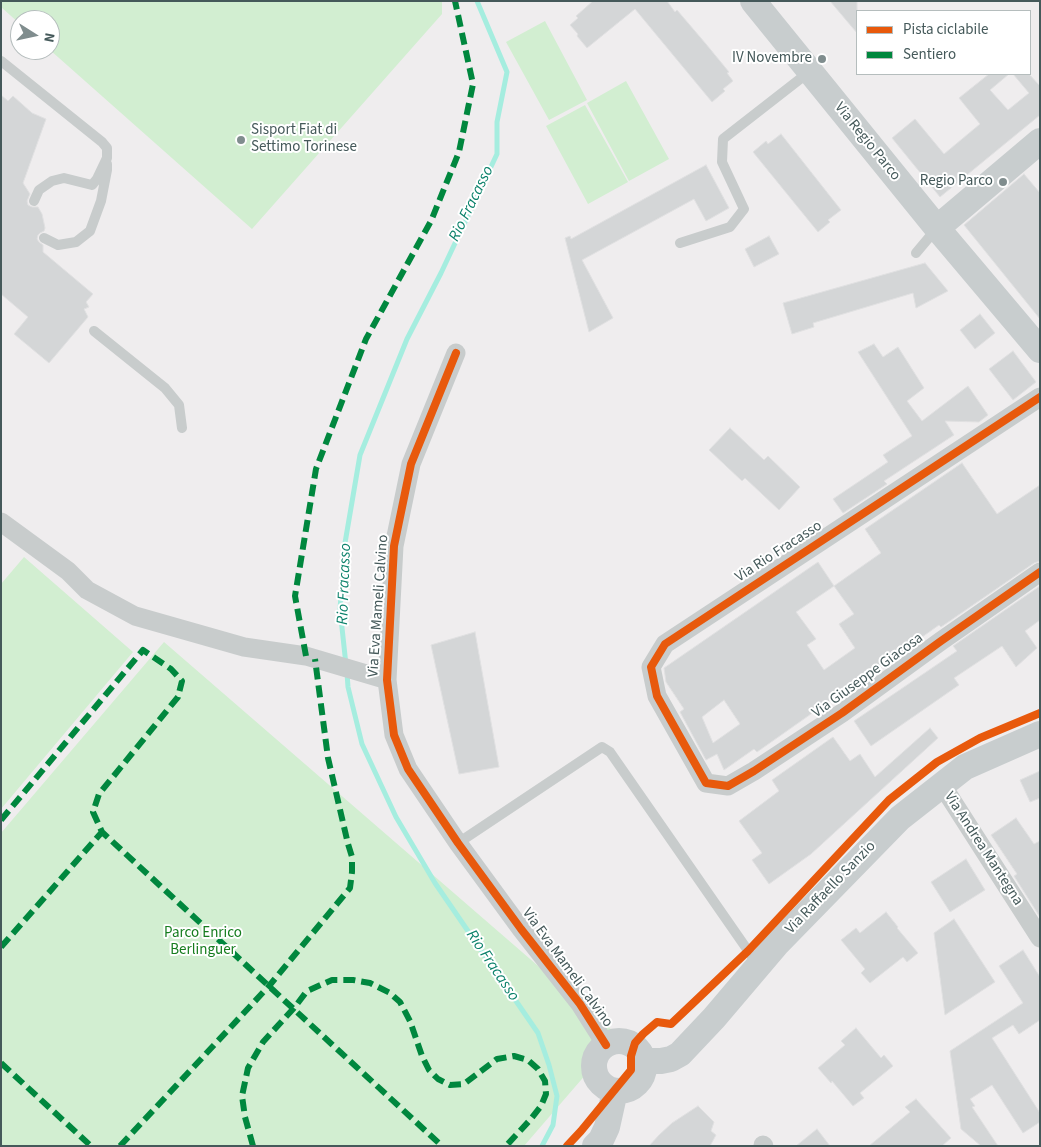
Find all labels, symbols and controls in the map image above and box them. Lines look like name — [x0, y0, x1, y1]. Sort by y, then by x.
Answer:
north arrow — [10, 10, 60, 60]
legend — [856, 10, 1031, 75]
text: Pista ciclabile — [903, 19, 988, 40]
text: N — [38, 31, 59, 44]
text: Sentiero — [903, 44, 956, 65]
place label: IV Novembre — [732, 50, 812, 68]
marker: IV Novembre — [816, 53, 828, 65]
street label: Via Regio Parco — [830, 99, 904, 185]
place label: Sisport Fiat di Settimo Torinese — [251, 122, 357, 157]
marker: Sisport Fiat di Settimo Torinese — [235, 134, 247, 146]
water label: Rio Fracasso — [445, 163, 499, 245]
place label: Regio Parco — [920, 173, 993, 191]
marker: Regio Parco — [997, 176, 1009, 188]
street label: Via Rio Fracasso — [732, 517, 826, 587]
street label: Via Eva Mameli Calvino — [365, 534, 393, 678]
water label: Rio Fracasso — [334, 543, 356, 625]
street label: Via Giuseppe Giacosa — [809, 630, 927, 722]
street label: Via Andrea Mantegna — [940, 789, 1026, 909]
street label: Via Raffaello Sanzio — [782, 838, 880, 938]
street label: Via Eva Mameli Calvino — [518, 905, 616, 1031]
park label: Parco Enrico Berlinguer — [164, 925, 242, 960]
water label: Rio Fracasso — [461, 927, 523, 1005]

